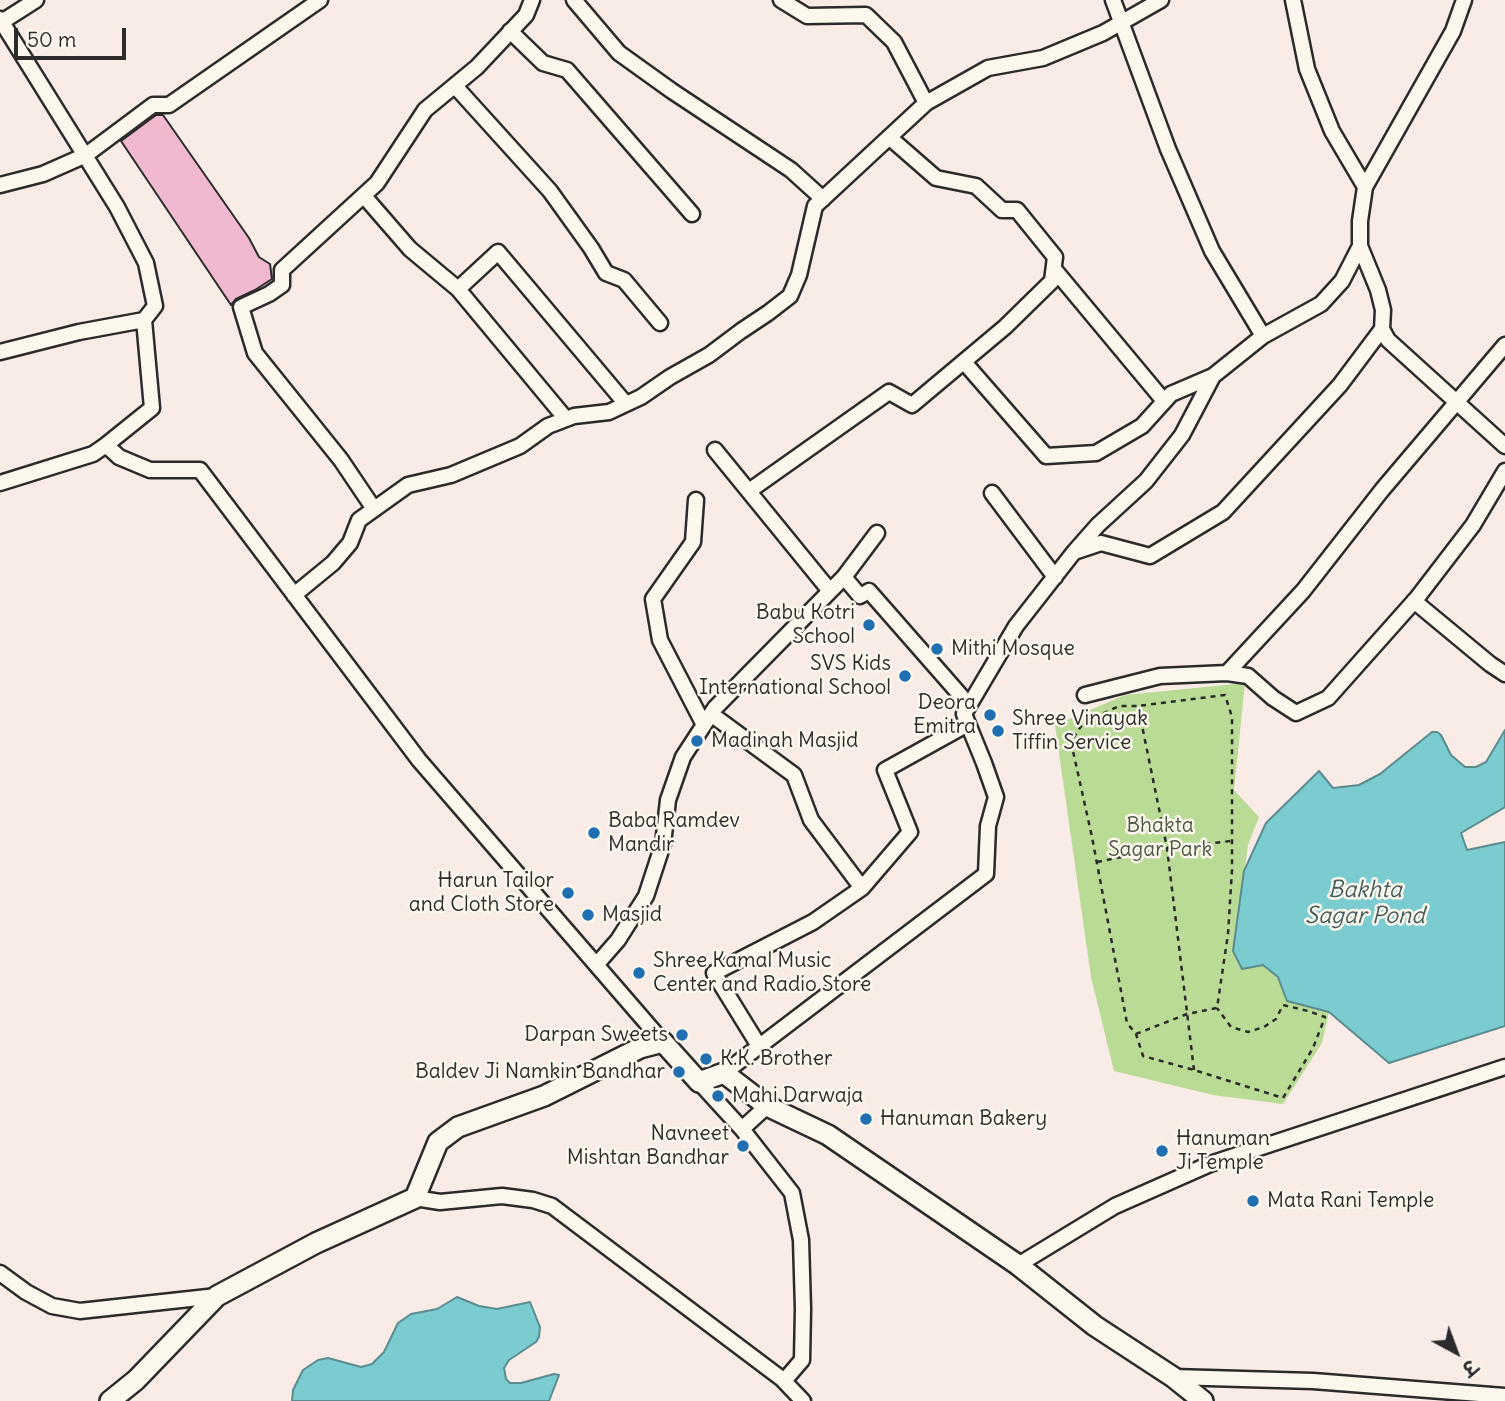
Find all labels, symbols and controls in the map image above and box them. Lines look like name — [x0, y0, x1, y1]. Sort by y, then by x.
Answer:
scale bar — [18, 14, 130, 58]
text: 50 m — [27, 26, 76, 53]
place label: Babu Kotri School — [756, 600, 855, 650]
marker: Babu Kotri School — [861, 617, 877, 633]
place label: Mithi Mosque — [951, 636, 1075, 662]
marker: Mithi Mosque — [929, 641, 945, 657]
place label: SVS Kids International School — [699, 651, 891, 701]
marker: SVS Kids International School — [897, 668, 913, 684]
place label: Deora Emitra — [913, 690, 976, 740]
place label: Shree Vinayak Tiffin Service — [1012, 706, 1148, 756]
marker: Deora Emitra — [982, 707, 998, 723]
marker: Shree Vinayak Tiffin Service — [990, 723, 1006, 739]
place label: Madinah Masjid — [711, 728, 858, 754]
marker: Madinah Masjid — [689, 733, 705, 749]
place label: Baba Ramdev Mandir — [608, 808, 740, 858]
park label: Bhakta Sagar Park — [1108, 813, 1212, 863]
marker: Baba Ramdev Mandir — [586, 825, 602, 841]
place label: Harun Tailor and Cloth Store — [409, 868, 554, 918]
water label: Bakhta Sagar Pond — [1305, 876, 1425, 930]
marker: Harun Tailor and Cloth Store — [560, 885, 576, 901]
place label: Masjid — [602, 902, 662, 928]
marker: Masjid — [580, 907, 596, 923]
place label: Shree Kamal Music Center and Radio Store — [653, 948, 871, 998]
marker: Shree Kamal Music Center and Radio Store — [631, 965, 647, 981]
place label: Darpan Sweets — [524, 1022, 668, 1048]
marker: Darpan Sweets — [674, 1027, 690, 1043]
place label: K.K. Brother — [720, 1046, 833, 1072]
marker: K.K. Brother — [698, 1051, 714, 1067]
place label: Baldev Ji Namkin Bandhar — [415, 1059, 665, 1085]
marker: Baldev Ji Namkin Bandhar — [671, 1064, 687, 1080]
place label: Mahi Darwaja — [732, 1083, 863, 1109]
marker: Mahi Darwaja — [710, 1088, 726, 1104]
place label: Hanuman Bakery — [880, 1106, 1047, 1132]
marker: Hanuman Bakery — [858, 1111, 874, 1127]
place label: Navneet Mishtan Bandhar — [567, 1121, 729, 1171]
place label: Hanuman Ji Temple — [1176, 1126, 1270, 1176]
marker: Navneet Mishtan Bandhar — [735, 1138, 751, 1154]
marker: Hanuman Ji Temple — [1154, 1143, 1170, 1159]
place label: Mata Rani Temple — [1267, 1188, 1434, 1214]
marker: Mata Rani Temple — [1245, 1193, 1261, 1209]
north arrow — [1421, 1317, 1491, 1387]
text: उ — [1457, 1355, 1482, 1381]

